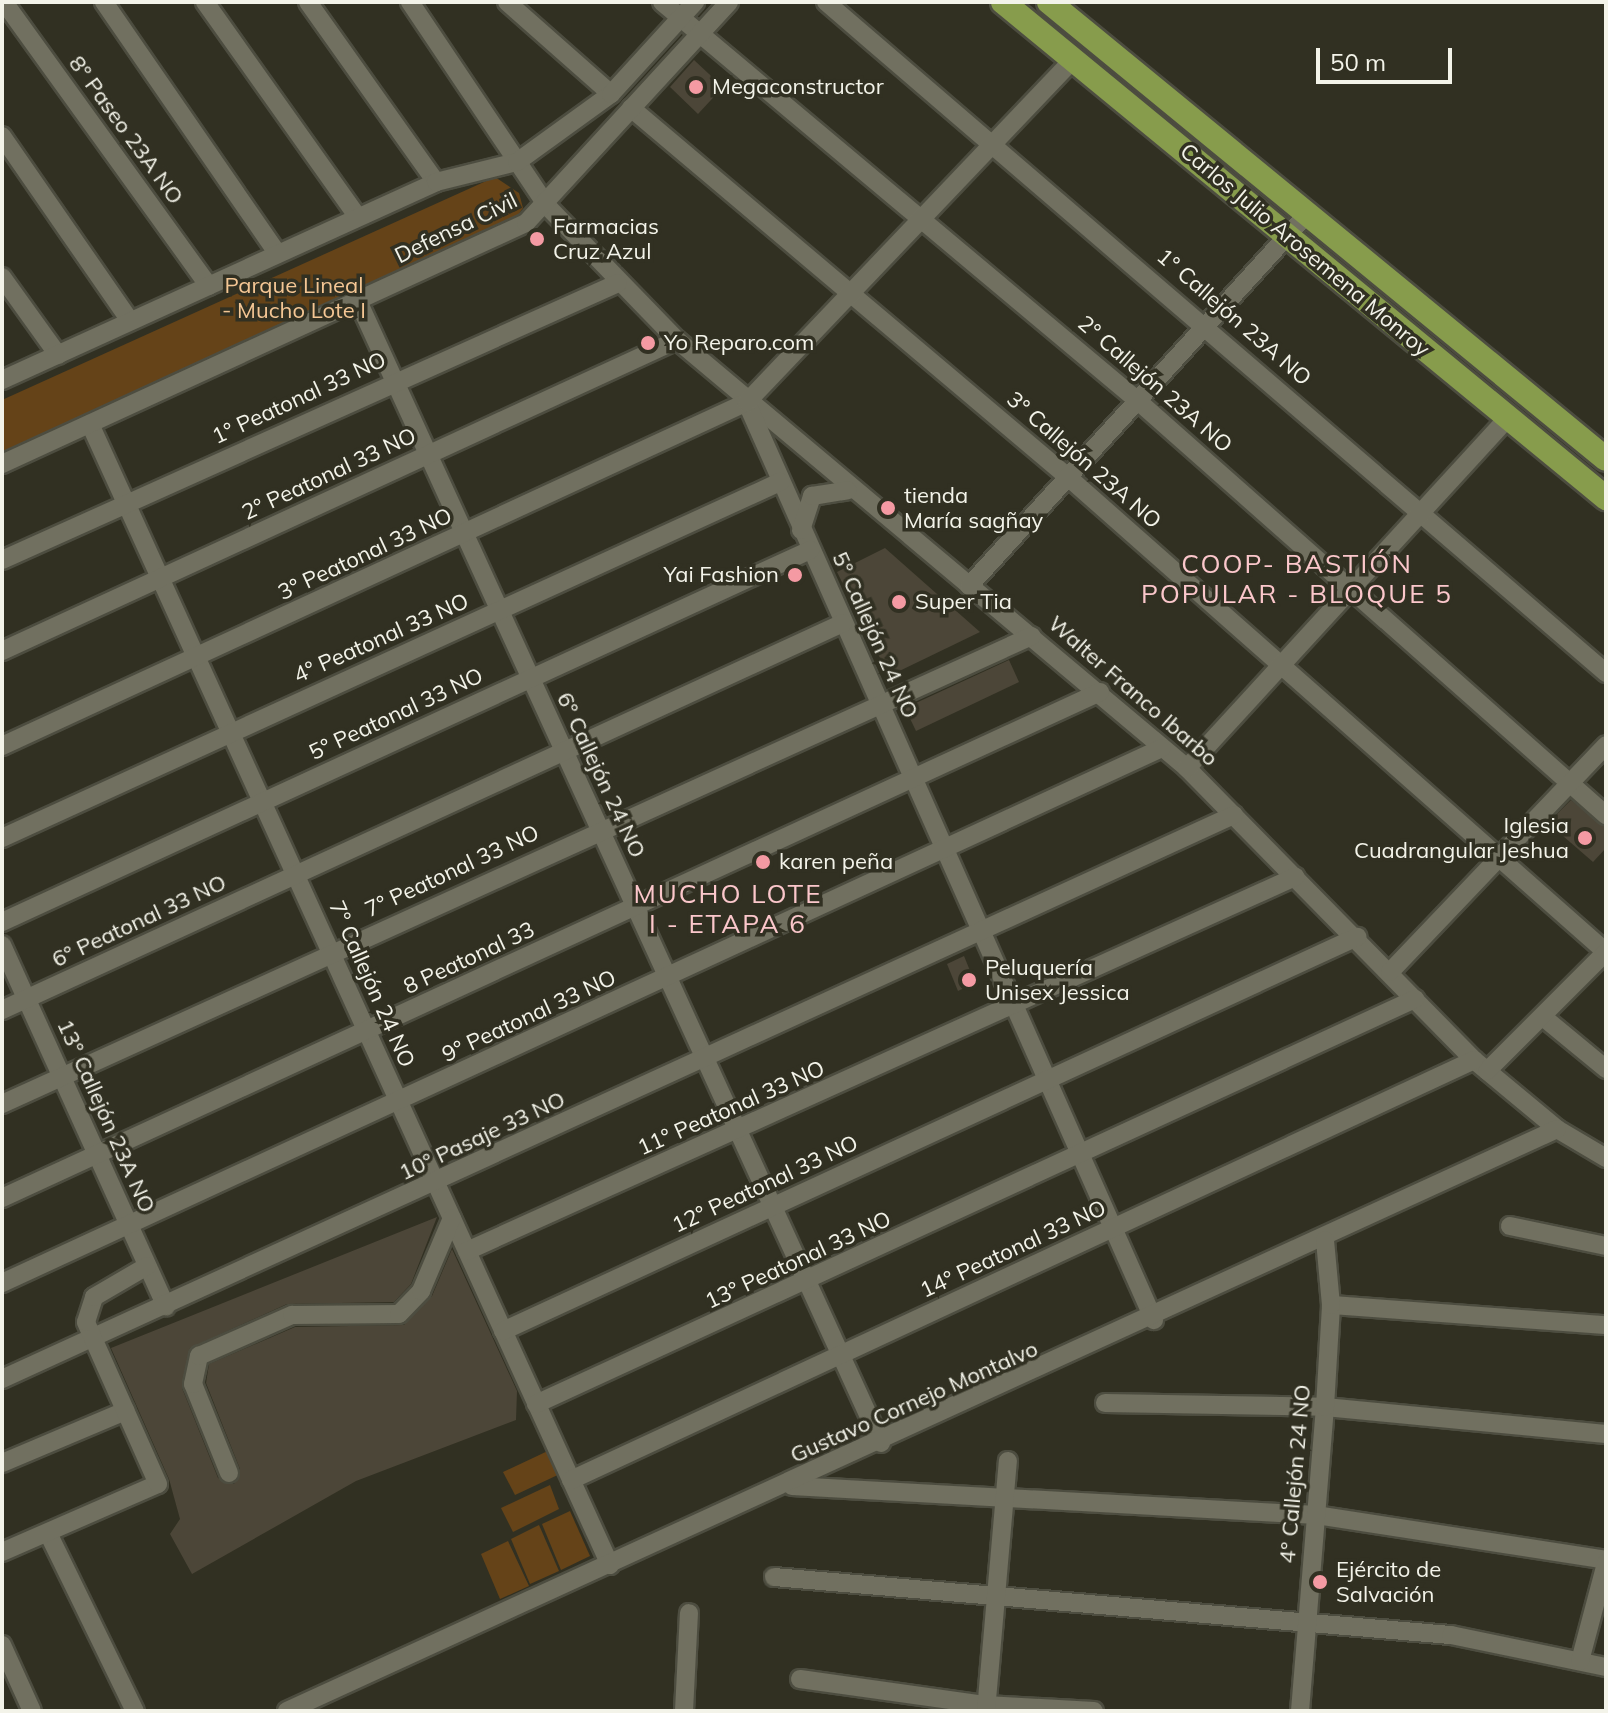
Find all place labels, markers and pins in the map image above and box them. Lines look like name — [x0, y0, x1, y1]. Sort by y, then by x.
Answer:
place label: Megaconstructor — [712, 74, 884, 100]
marker: Megaconstructor — [687, 78, 705, 96]
place label: Farmacias Cruz Azul — [553, 213, 659, 264]
marker: Farmacias Cruz Azul — [528, 230, 546, 248]
place label: Yo Reparo.com — [664, 330, 814, 356]
marker: Yo Reparo.com — [639, 334, 657, 352]
place label: tienda María sagñay — [904, 482, 1043, 534]
marker: tienda María sagñay — [879, 499, 897, 517]
place label: Yai Fashion — [664, 562, 779, 588]
marker: Yai Fashion — [786, 566, 804, 584]
place label: Super Tia — [915, 589, 1012, 615]
marker: Super Tia — [890, 593, 908, 611]
place label: Iglesia Cuadrangular Jeshua — [1354, 812, 1569, 864]
marker: Iglesia Cuadrangular Jeshua — [1576, 829, 1594, 847]
place label: karen peña — [779, 849, 893, 875]
marker: karen peña — [754, 853, 772, 871]
place label: Peluquería Unisex Jessica — [985, 954, 1130, 1006]
marker: Peluquería Unisex Jessica — [960, 971, 978, 989]
place label: Ejército de Salvación — [1336, 1556, 1441, 1608]
marker: Ejército de Salvación — [1311, 1573, 1329, 1591]

